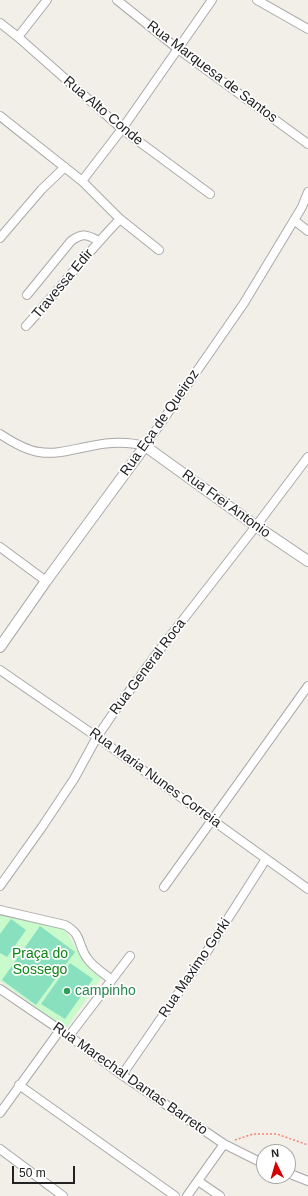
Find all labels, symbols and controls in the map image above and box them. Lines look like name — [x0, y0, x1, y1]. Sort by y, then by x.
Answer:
street label: Rua Marquesa de Santos — [144, 18, 280, 126]
street label: Rua Alto Conde — [60, 73, 146, 149]
street label: Travessa Edir — [29, 246, 97, 322]
street label: Rua Eça de Queiroz — [117, 367, 203, 479]
street label: Rua Frei Antonio — [179, 466, 273, 542]
street label: Rua General Roca — [106, 616, 190, 718]
street label: Rua Maria Nunes Correia — [86, 725, 224, 831]
street label: Rua Maximo Gorki — [156, 915, 234, 1021]
park label: Praça do Sossego — [12, 946, 68, 978]
place label: campinho — [75, 983, 136, 999]
marker: campinho — [62, 986, 72, 996]
street label: Rua Marechal Dantas Barreto — [49, 1019, 211, 1139]
north arrow — [256, 1144, 296, 1184]
text: N — [271, 1147, 280, 1159]
scale bar — [14, 1158, 77, 1184]
text: 50 m — [19, 1166, 46, 1180]

